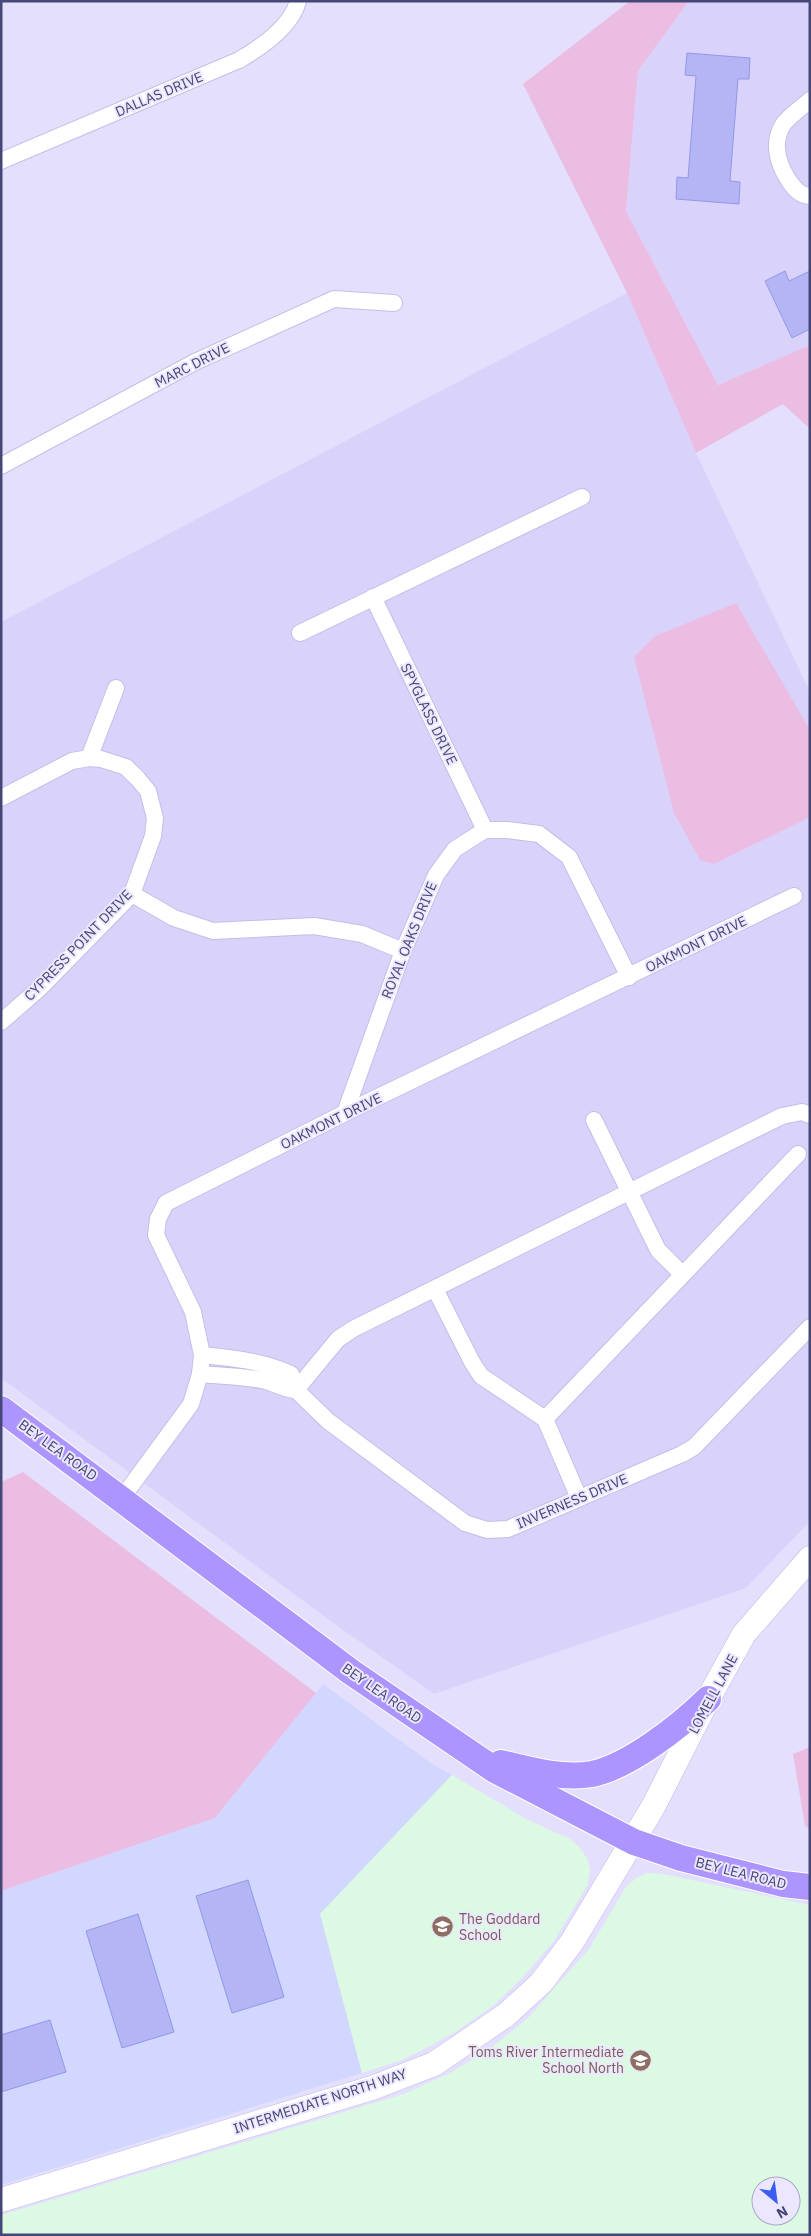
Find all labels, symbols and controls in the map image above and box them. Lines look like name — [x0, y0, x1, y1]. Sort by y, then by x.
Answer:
street label: DALLAS DRIVE — [112, 67, 206, 121]
street label: MARC DRIVE — [151, 338, 233, 392]
street label: SPYGLASS DRIVE — [397, 660, 461, 768]
street label: ROYAL OAKS DRIVE — [377, 879, 441, 1001]
street label: CYPRESS POINT DRIVE — [20, 886, 136, 1004]
street label: OAKMONT DRIVE — [642, 912, 750, 976]
street label: OAKMONT DRIVE — [277, 1089, 385, 1153]
street label: BEY LEA ROAD — [15, 1415, 101, 1485]
street label: INVERNESS DRIVE — [514, 1469, 630, 1533]
street label: LOMELL LANE — [684, 1651, 742, 1737]
street label: BEY LEA ROAD — [339, 1659, 425, 1727]
street label: BEY LEA ROAD — [694, 1853, 788, 1893]
place label: The Goddard School — [459, 1910, 540, 1944]
school or university icon: The Goddard School — [431, 1915, 455, 1939]
place label: Toms River Intermediate School North — [469, 2043, 624, 2077]
school or university icon: Toms River Intermediate School North — [628, 2048, 652, 2072]
street label: INTERMEDIATE NORTH WAY — [231, 2064, 410, 2138]
north arrow — [751, 2176, 801, 2226]
text: N — [774, 2202, 791, 2223]

